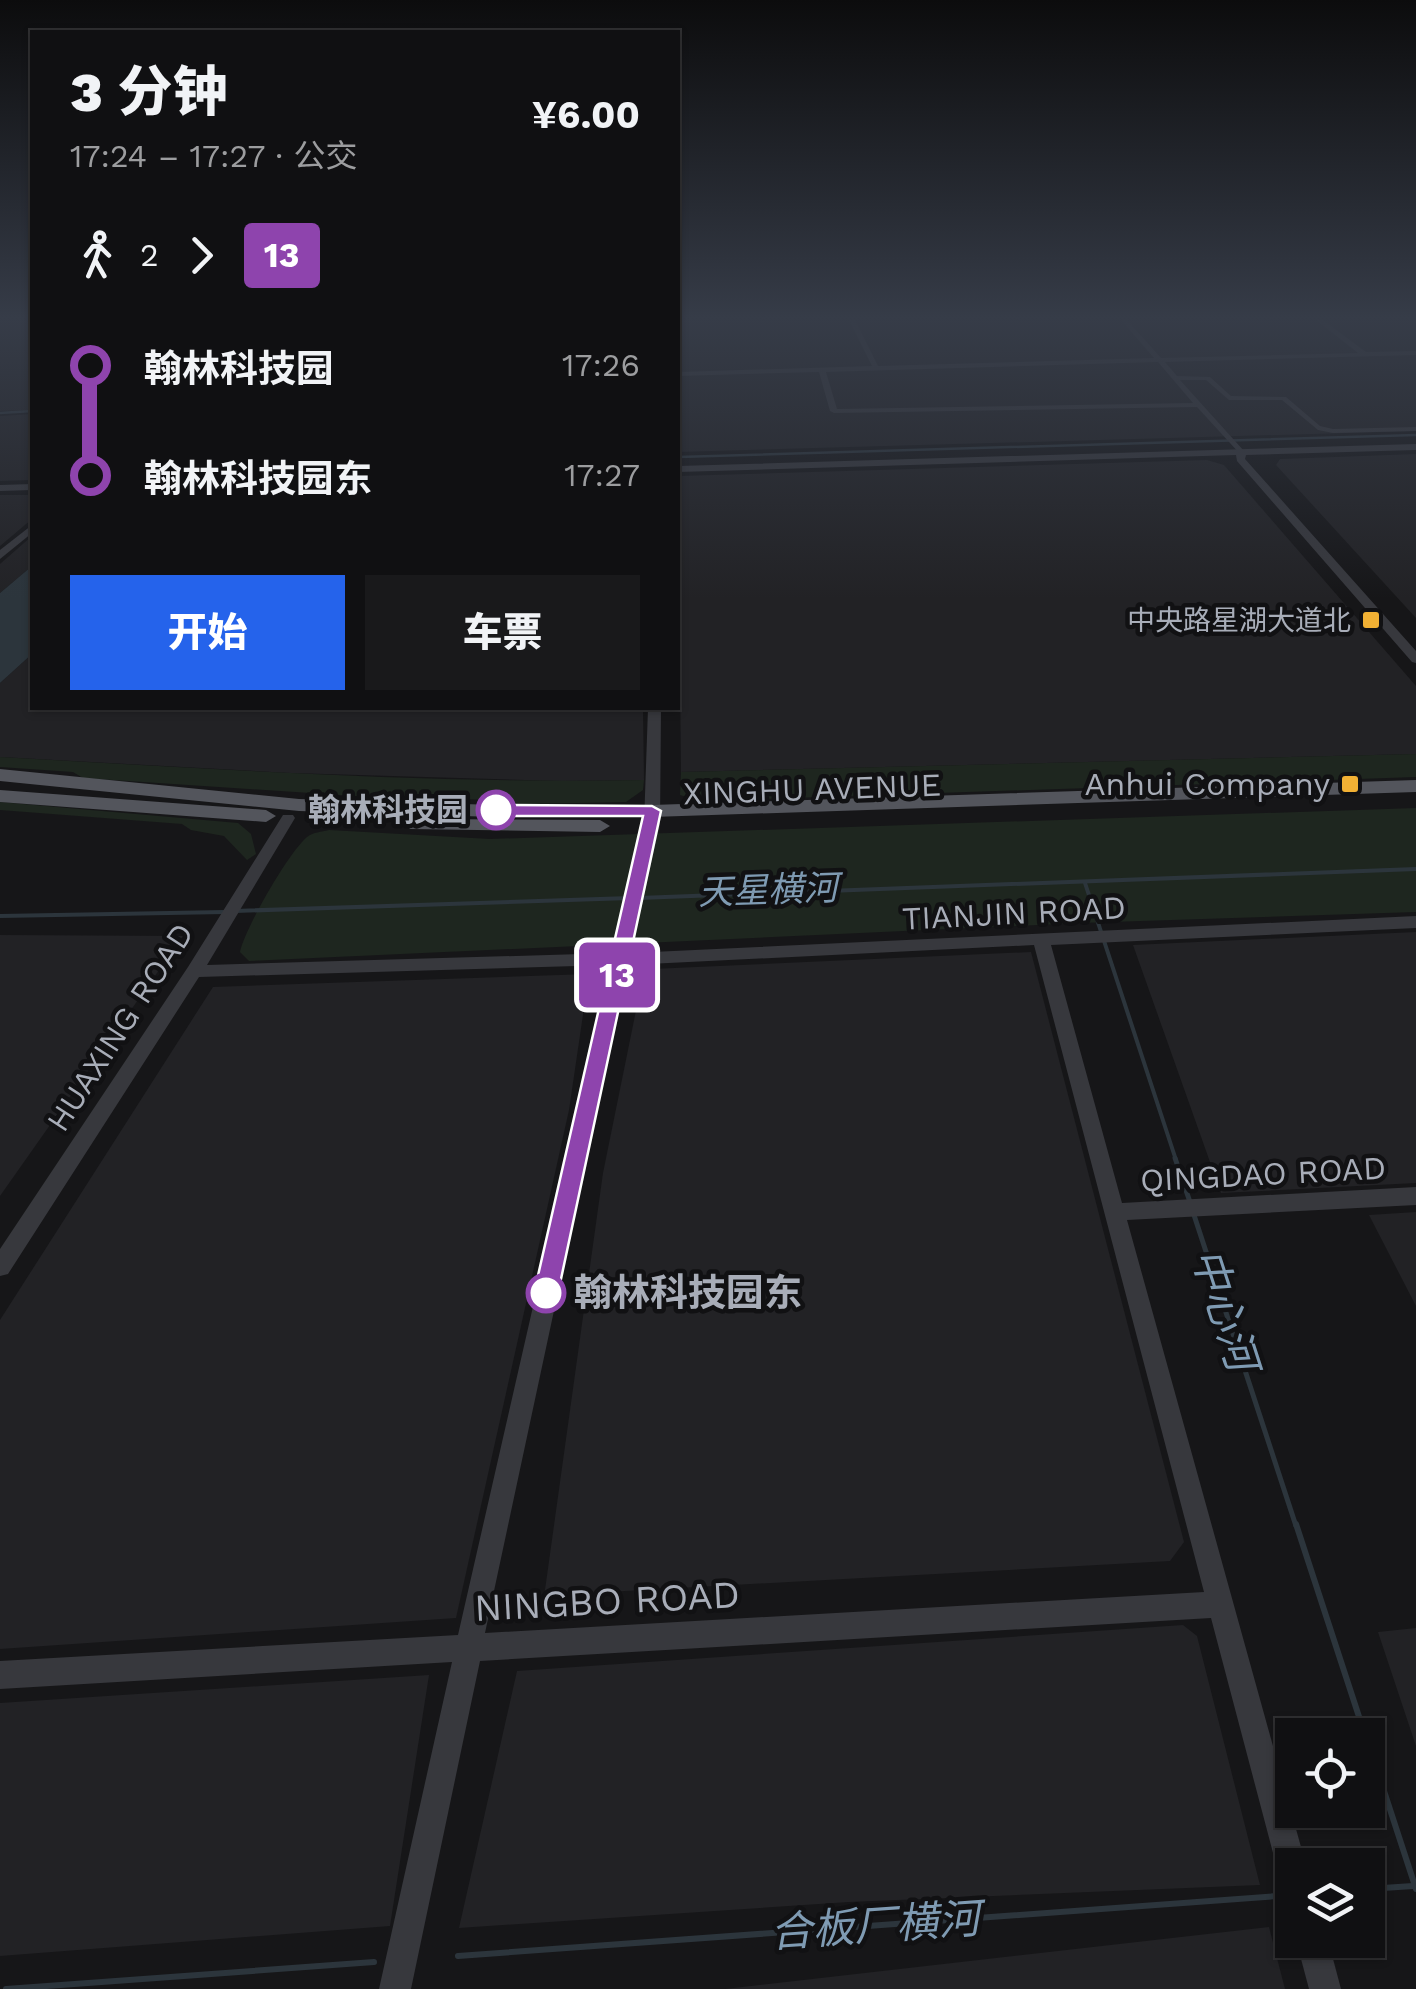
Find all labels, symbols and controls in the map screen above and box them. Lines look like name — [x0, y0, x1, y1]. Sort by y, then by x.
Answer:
text: 3 分钟 — [70, 60, 228, 124]
text: ¥6.00 — [532, 93, 640, 137]
text: 17:24 – 17:27 · 公交 — [70, 137, 358, 175]
icon: walk — [70, 228, 125, 283]
icon: forward — [174, 228, 229, 283]
text: 13 — [264, 234, 300, 276]
text: 2 — [140, 236, 159, 274]
text: 17:26 — [562, 346, 640, 384]
text: 翰林科技园 — [144, 347, 334, 391]
text: 17:27 — [564, 456, 640, 494]
text: 翰林科技园东 — [144, 457, 372, 501]
button: 开始 — [70, 575, 345, 690]
button: 车票 — [365, 575, 640, 690]
place label: 中央路星湖大道北 — [1127, 604, 1351, 637]
marker: 中央路星湖大道北 — [1360, 609, 1382, 631]
place label: Anhui Company — [1084, 765, 1330, 803]
street label: XINGHU AVENUE — [682, 766, 942, 812]
marker: Anhui Company — [1339, 773, 1361, 795]
place label: 翰林科技园 — [308, 791, 468, 829]
marker: 翰林科技园 — [477, 791, 515, 829]
water label: 天星横河 — [697, 866, 845, 913]
street label: TIANJIN ROAD — [901, 888, 1127, 938]
street label: HUAXING ROAD — [39, 916, 201, 1138]
line badge: 13 — [572, 942, 662, 1008]
text: 13 — [599, 954, 635, 996]
street label: QINGDAO ROAD — [1139, 1149, 1387, 1199]
water label: 中心河 — [1182, 1242, 1269, 1383]
place label: 翰林科技园东 — [574, 1271, 802, 1315]
marker: 翰林科技园东 — [527, 1274, 565, 1312]
street label: NINGBO ROAD — [473, 1572, 741, 1630]
map controls — [1275, 1718, 1385, 1958]
button: locate — [1275, 1718, 1385, 1828]
button: layers — [1275, 1848, 1385, 1958]
water label: 合板厂横河 — [769, 1893, 988, 1957]

